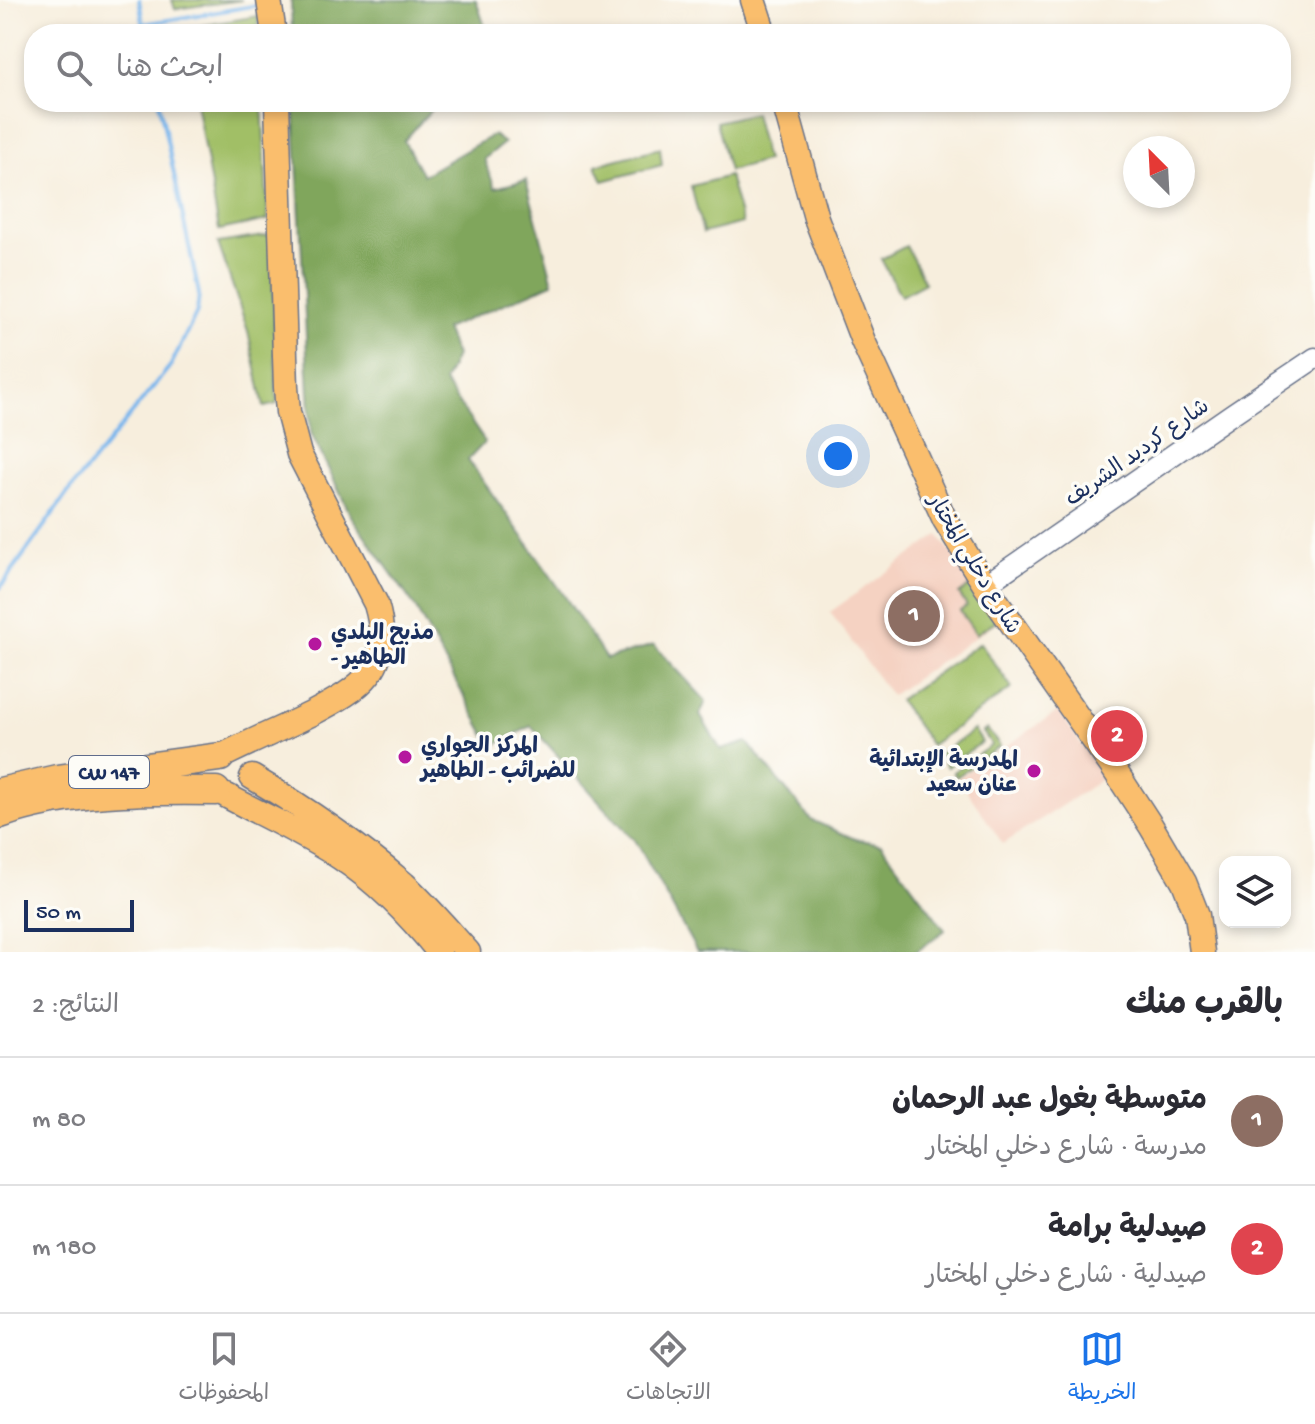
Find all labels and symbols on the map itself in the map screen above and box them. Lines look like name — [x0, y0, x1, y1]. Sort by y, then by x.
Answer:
north arrow — [1123, 136, 1195, 208]
street label: شارع كرديد الشريف — [1061, 395, 1215, 514]
your location — [818, 436, 858, 476]
street label: شارع دخلي المختار — [917, 489, 1025, 641]
pin: 1 — [888, 586, 940, 646]
place label: مذبح البلدي - الطاهير — [331, 622, 434, 673]
marker: مذبح البلدي - الطاهير — [306, 635, 324, 653]
pin: 2 — [1091, 706, 1143, 766]
place label: المركز الجواري للضرائب - الطاهير — [419, 735, 575, 786]
marker: المركز الجواري للضرائب - الطاهير — [396, 748, 414, 766]
place label: المدرسة الإبتدائية عنان سعيد — [869, 748, 1018, 800]
road number: CW 147 — [69, 756, 149, 788]
marker: المدرسة الإبتدائية عنان سعيد — [1025, 762, 1043, 780]
scale bar — [24, 896, 134, 932]

